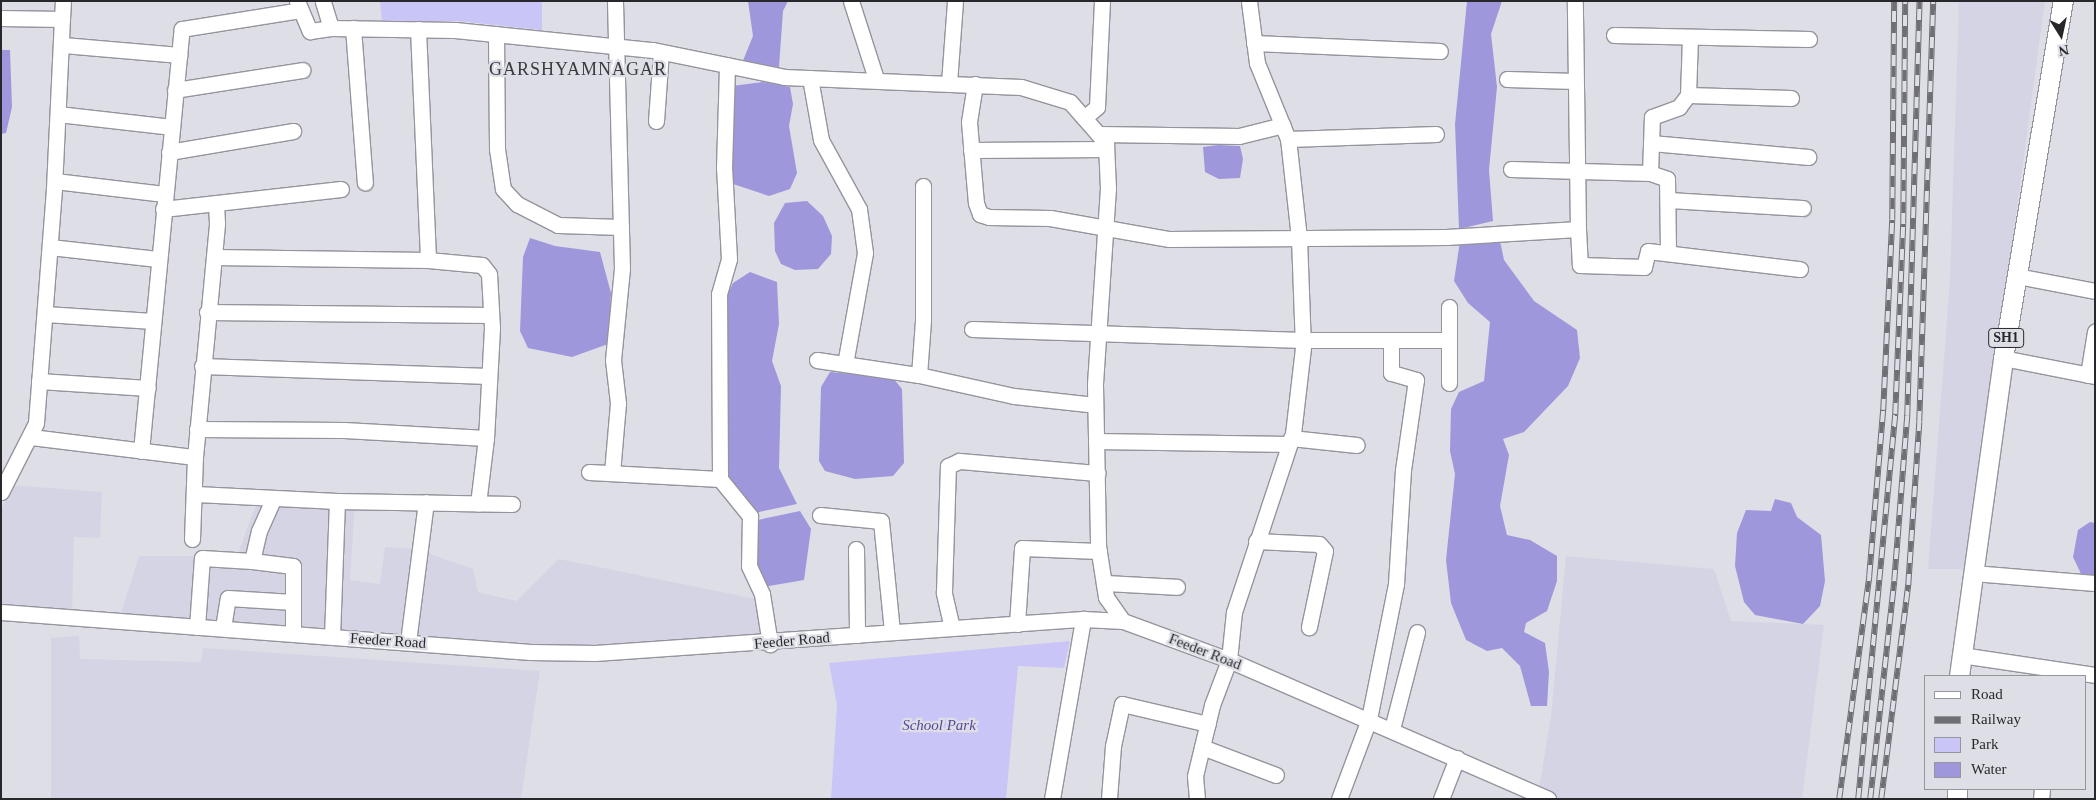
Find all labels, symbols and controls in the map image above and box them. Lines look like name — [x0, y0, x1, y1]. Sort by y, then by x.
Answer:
north arrow — [2036, 10, 2086, 60]
text: N — [2057, 42, 2070, 59]
district label: GARSHYAMNAGAR — [487, 58, 669, 80]
road number: SH1 — [1987, 326, 2025, 349]
street label: Feeder Road — [349, 629, 427, 653]
street label: Feeder Road — [753, 629, 831, 653]
street label: Feeder Road — [1166, 630, 1244, 674]
legend — [1924, 675, 2086, 790]
text: Road — [1971, 686, 2003, 702]
text: Railway — [1971, 711, 2021, 727]
park label: School Park — [902, 717, 976, 735]
text: Park — [1971, 736, 1999, 752]
text: Water — [1971, 761, 2006, 777]

